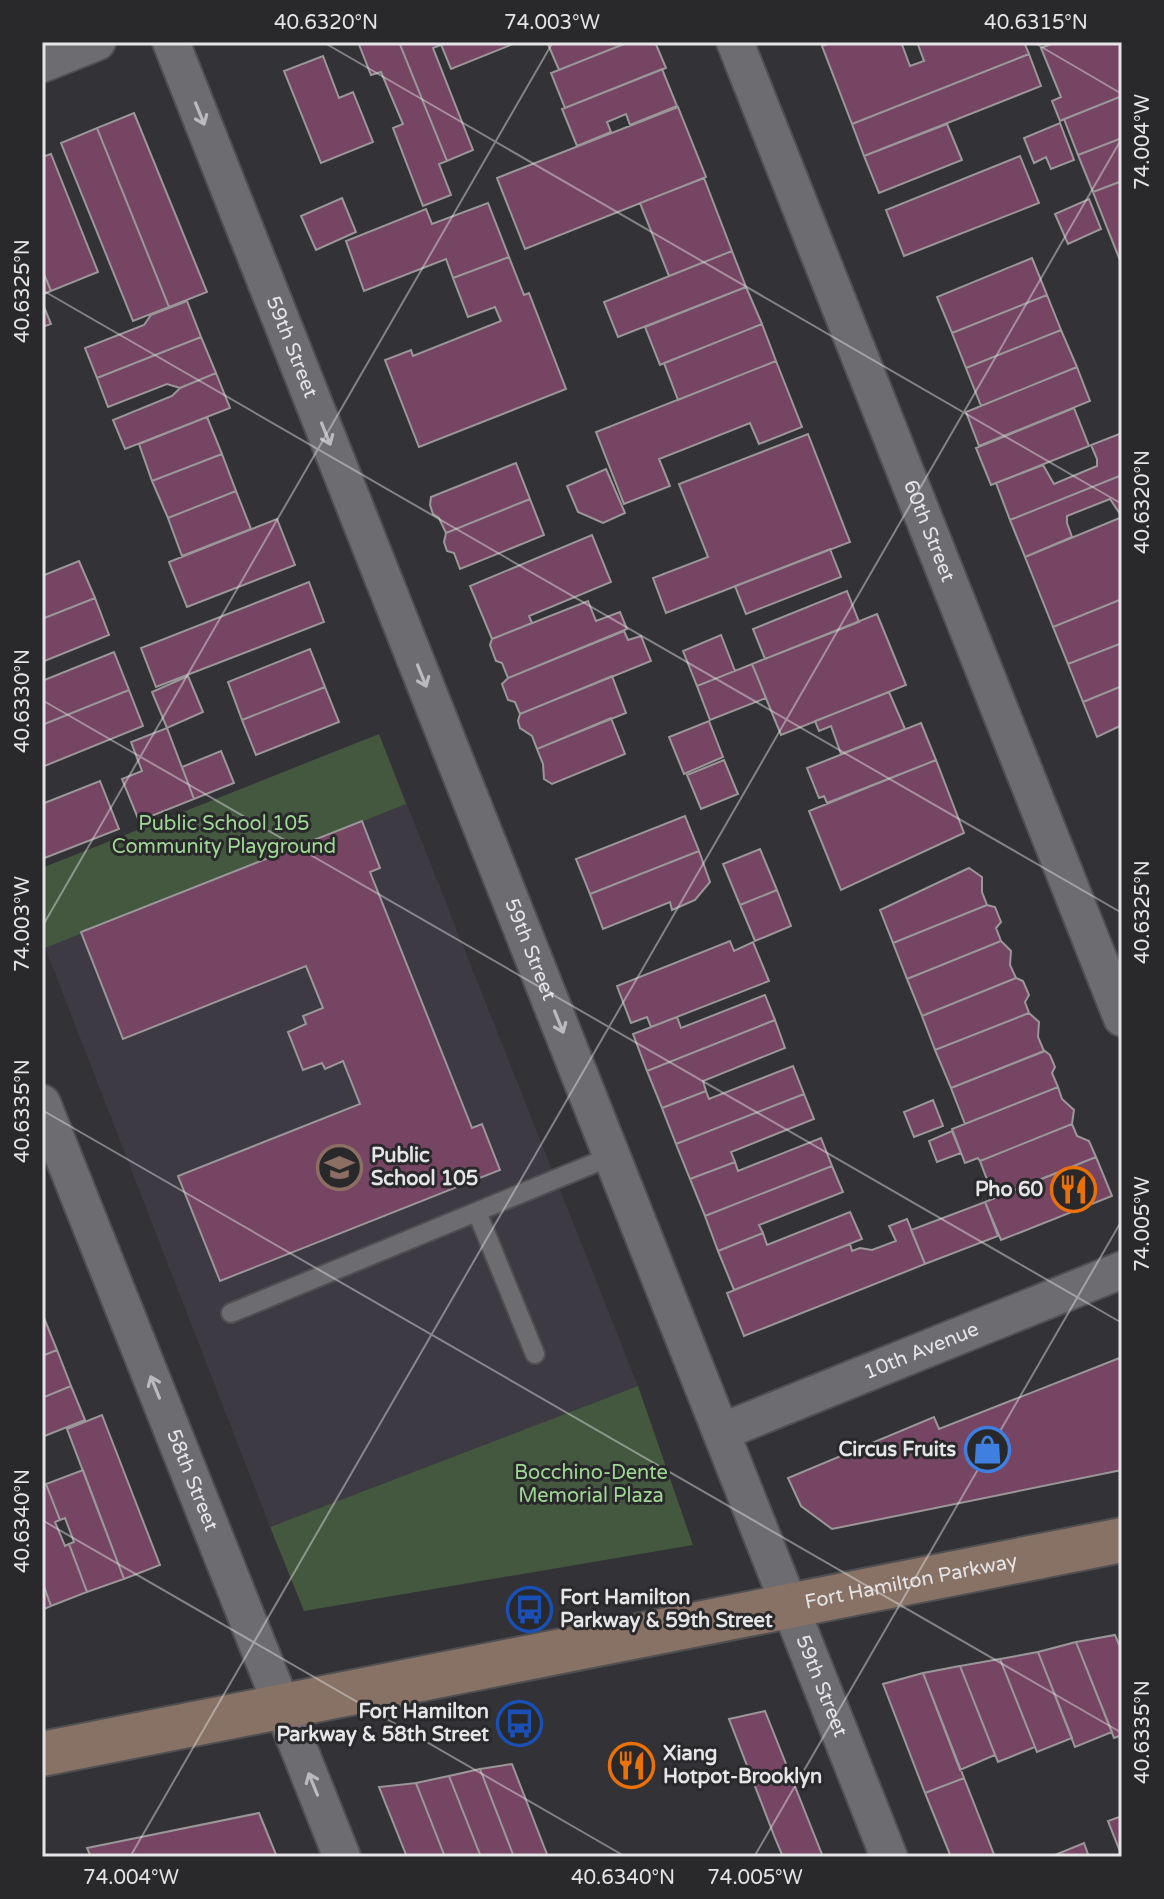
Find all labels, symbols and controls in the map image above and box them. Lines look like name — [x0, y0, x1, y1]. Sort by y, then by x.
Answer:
text: 40.6320°N — [274, 11, 378, 35]
text: 74.003°W — [504, 11, 600, 35]
text: 40.6315°N — [984, 11, 1088, 35]
text: 74.004°W — [1131, 94, 1155, 190]
one-way arrow — [194, 101, 208, 126]
text: 40.6325°N — [11, 239, 35, 343]
street label: 59th Street — [261, 293, 323, 402]
one-way arrow — [320, 421, 334, 446]
text: 40.6320°N — [1131, 450, 1155, 554]
street label: 60th Street — [898, 477, 960, 586]
text: 40.6330°N — [11, 649, 35, 753]
one-way arrow — [416, 663, 430, 688]
park label: Public School 105 Community Playground — [112, 812, 336, 859]
text: 40.6325°N — [1131, 860, 1155, 964]
text: 74.003°W — [11, 876, 35, 972]
street label: 59th Street — [499, 895, 561, 1004]
one-way arrow — [553, 1009, 567, 1034]
text: 40.6335°N — [11, 1059, 35, 1163]
school or university icon: Public School 105 — [316, 1143, 364, 1191]
place label: Public School 105 — [371, 1144, 478, 1191]
restaurant icon: Pho 60 — [1050, 1166, 1098, 1214]
text: 74.005°W — [1131, 1176, 1155, 1272]
place label: Pho 60 — [975, 1178, 1043, 1202]
street label: 10th Avenue — [860, 1317, 982, 1385]
one-way arrow — [147, 1375, 161, 1400]
street label: 58th Street — [161, 1426, 223, 1535]
shop icon: Circus Fruits — [963, 1426, 1011, 1474]
place label: Circus Fruits — [838, 1438, 956, 1462]
park label: Bocchino-Dente Memorial Plaza — [514, 1461, 668, 1508]
text: 40.6340°N — [11, 1469, 35, 1573]
street label: Fort Hamilton Parkway — [803, 1549, 1020, 1615]
bus stop icon: Fort Hamilton Parkway & 59th Street — [505, 1585, 553, 1633]
place label: Fort Hamilton Parkway & 59th Street — [560, 1586, 773, 1633]
street label: 59th Street — [790, 1632, 852, 1741]
text: 40.6335°N — [1131, 1680, 1155, 1784]
bus stop icon: Fort Hamilton Parkway & 58th Street — [496, 1699, 544, 1747]
place label: Fort Hamilton Parkway & 58th Street — [276, 1700, 489, 1747]
restaurant icon: Xiang Hotpot-Brooklyn — [608, 1741, 656, 1789]
place label: Xiang Hotpot-Brooklyn — [663, 1742, 822, 1789]
one-way arrow — [305, 1773, 319, 1797]
text: 74.004°W — [83, 1866, 179, 1890]
text: 40.6340°N — [571, 1866, 675, 1890]
text: 74.005°W — [707, 1866, 803, 1890]

